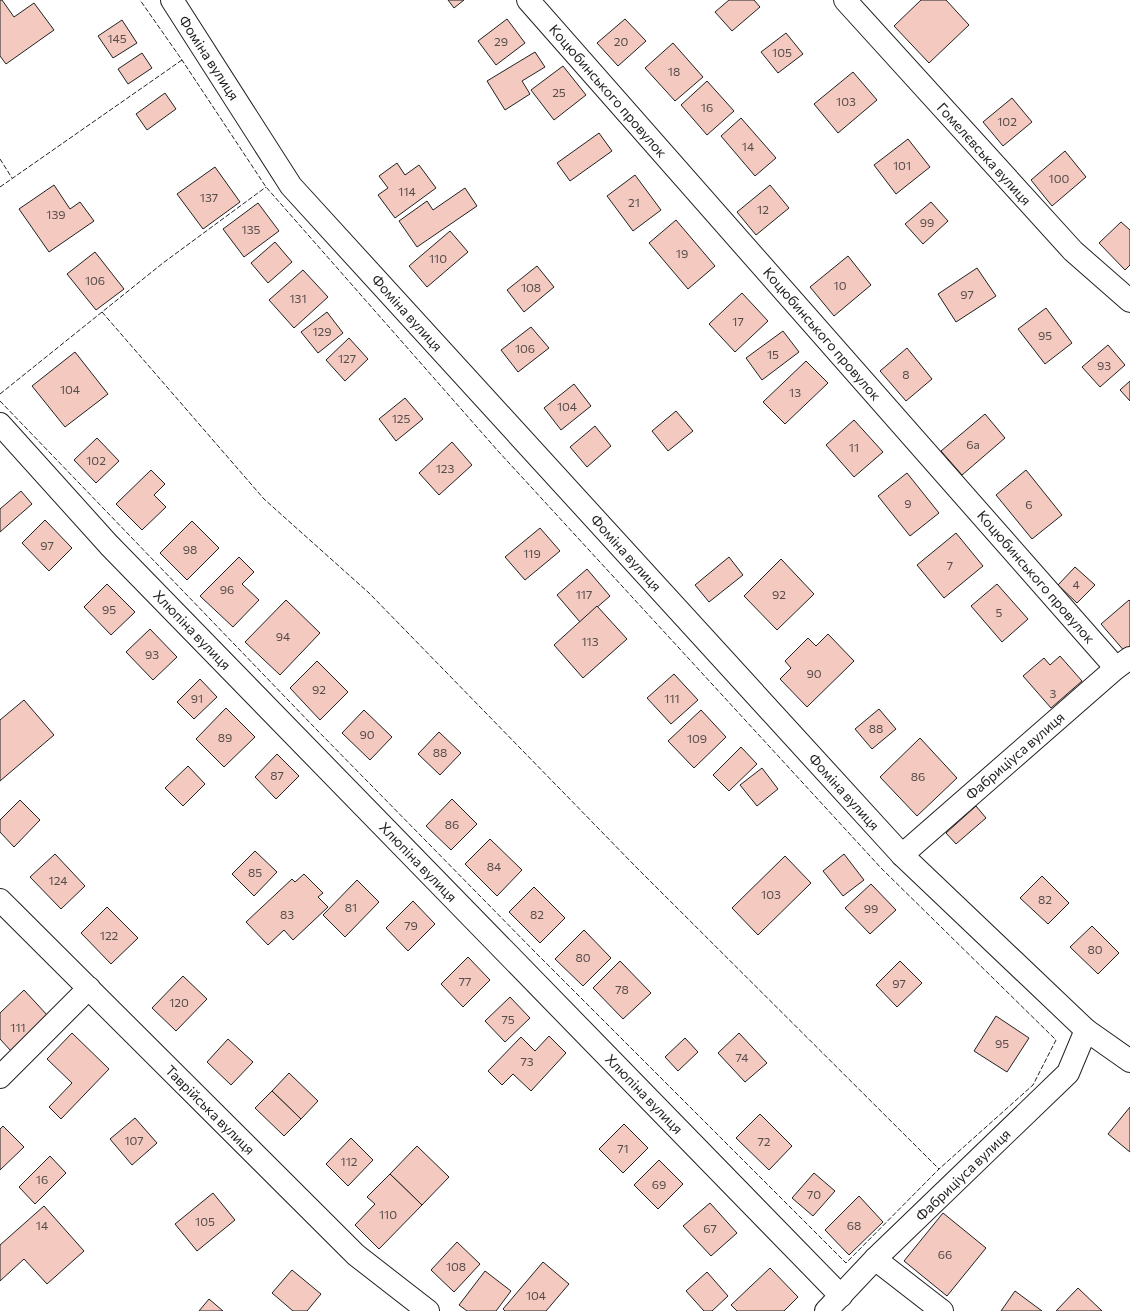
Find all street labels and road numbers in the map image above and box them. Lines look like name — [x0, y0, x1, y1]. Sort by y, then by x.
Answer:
street label: Фоміна вулиця — [176, 12, 243, 103]
street label: Коцюбинського провулок — [546, 21, 671, 161]
street label: Гомелєвська вулиця — [934, 99, 1035, 209]
street label: Коцюбинського провулок — [760, 264, 885, 404]
street label: Фоміна вулиця — [368, 271, 446, 355]
street label: Коцюбинського провулок — [974, 507, 1099, 647]
street label: Фоміна вулиця — [587, 511, 665, 595]
street label: Хлюпіна вулиця — [150, 586, 235, 673]
street label: Фабриціуса вулиця — [962, 708, 1068, 803]
street label: Фоміна вулиця — [805, 750, 883, 834]
street label: Хлюпіна вулиця — [376, 818, 461, 905]
street label: Хлюпіна вулиця — [602, 1050, 687, 1137]
street label: Таврійська вулиця — [162, 1061, 259, 1158]
street label: Фабриціуса вулиця — [912, 1125, 1014, 1224]

